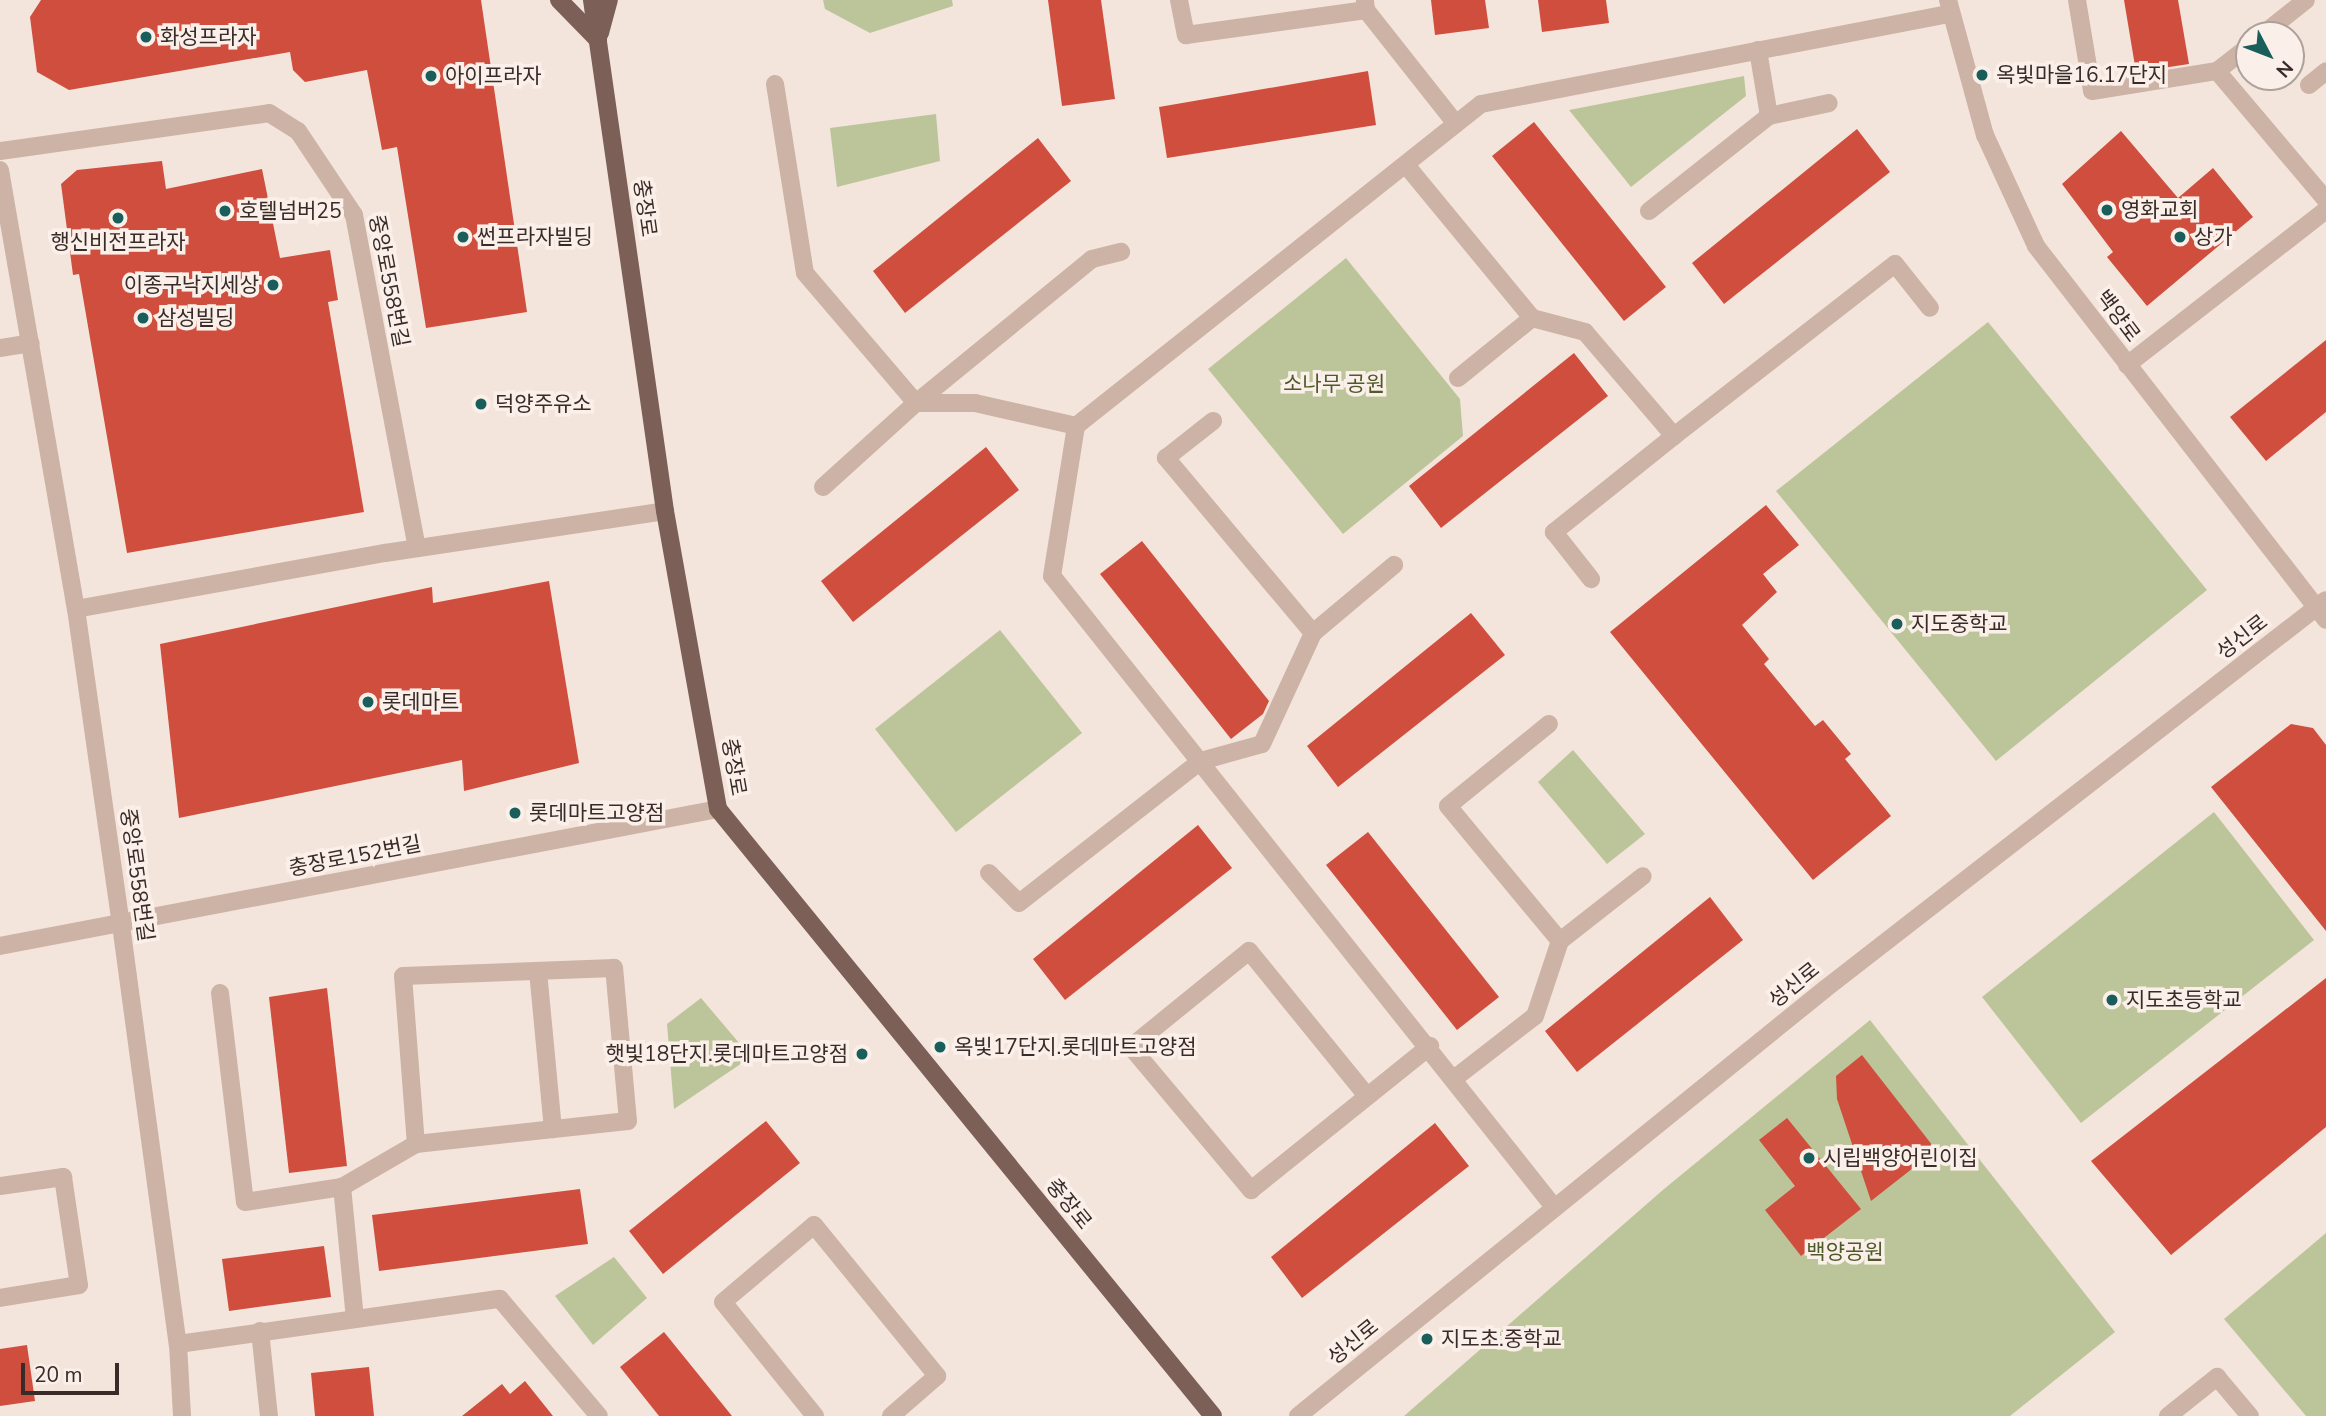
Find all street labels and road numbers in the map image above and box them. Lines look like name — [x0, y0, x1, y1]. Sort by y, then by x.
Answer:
street label: 충장로 — [628, 178, 662, 238]
street label: 중앙로558번길 — [364, 213, 414, 349]
street label: 백양로 — [2090, 285, 2146, 347]
street label: 성신로 — [2211, 609, 2273, 665]
street label: 충장로 — [717, 736, 751, 798]
street label: 중앙로558번길 — [115, 807, 159, 943]
street label: 충장로152번길 — [287, 831, 423, 881]
street label: 성신로 — [1764, 957, 1824, 1013]
street label: 충장로 — [1041, 1174, 1097, 1234]
street label: 성신로 — [1323, 1314, 1383, 1370]

